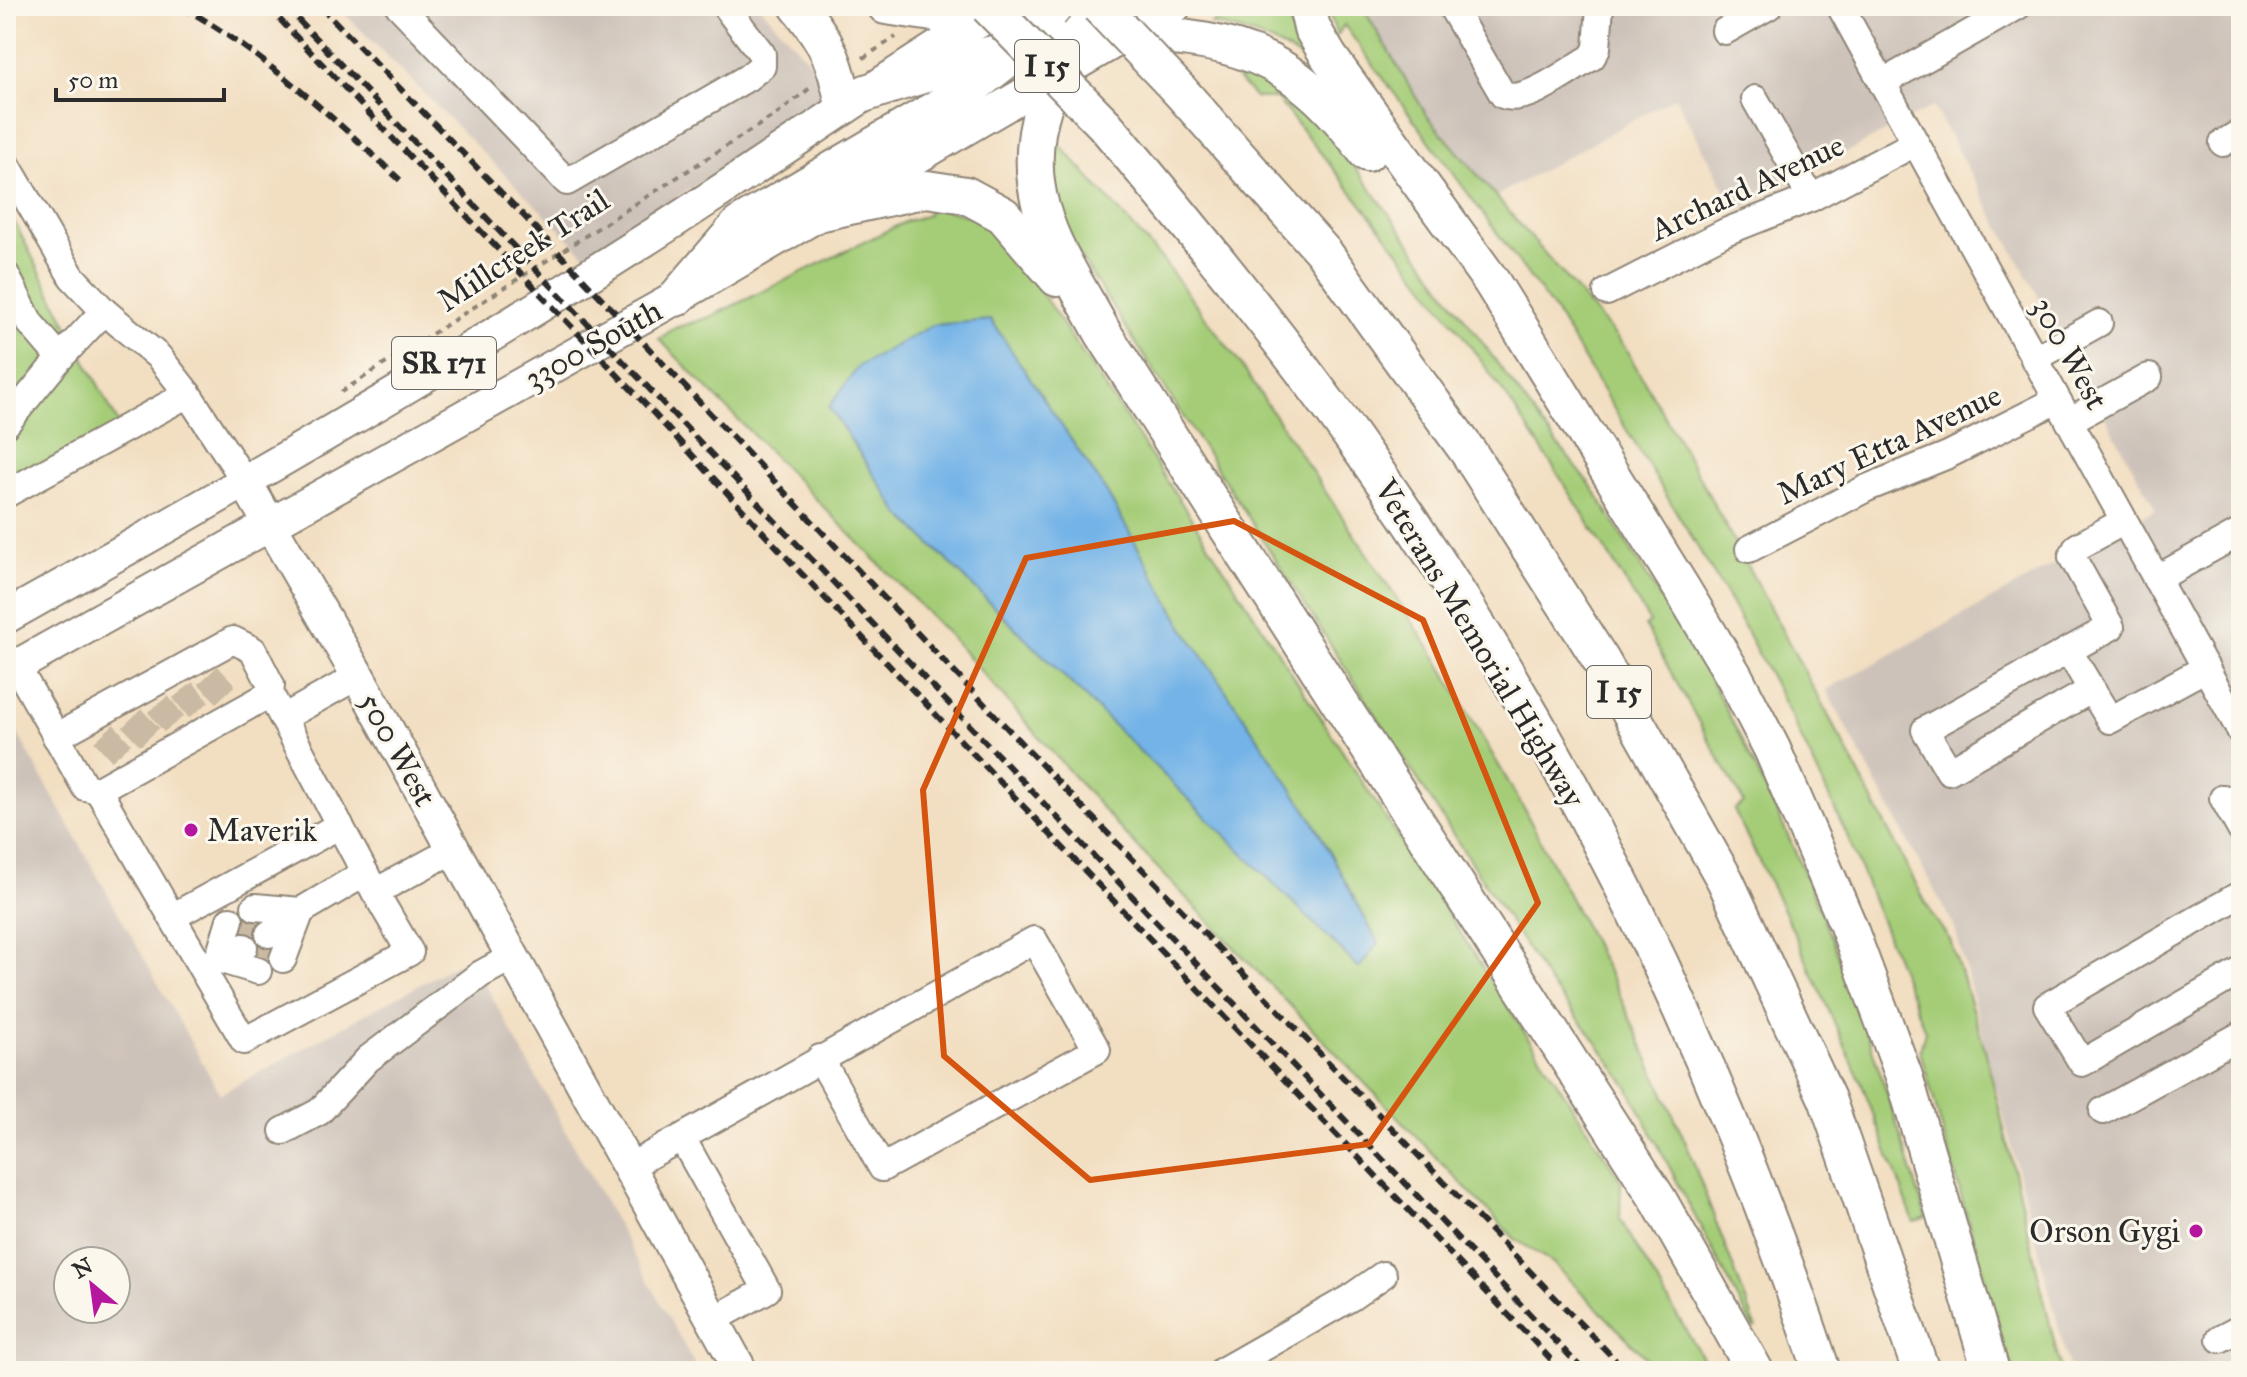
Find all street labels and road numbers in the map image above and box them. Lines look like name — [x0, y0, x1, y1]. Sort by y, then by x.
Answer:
road number: I 15 — [1015, 40, 1079, 92]
street label: Archard Avenue — [1642, 126, 1850, 250]
street label: Millcreek Trail — [430, 180, 617, 320]
street label: 300 West — [2023, 290, 2116, 416]
street label: 3300 South — [518, 291, 669, 398]
road number: SR 171 — [392, 337, 496, 389]
street label: Mary Etta Avenue — [1771, 376, 2007, 513]
street label: Veterans Memorial Highway — [1365, 471, 1594, 815]
road number: I 15 — [1587, 666, 1651, 718]
street label: 500 West — [350, 685, 445, 813]

